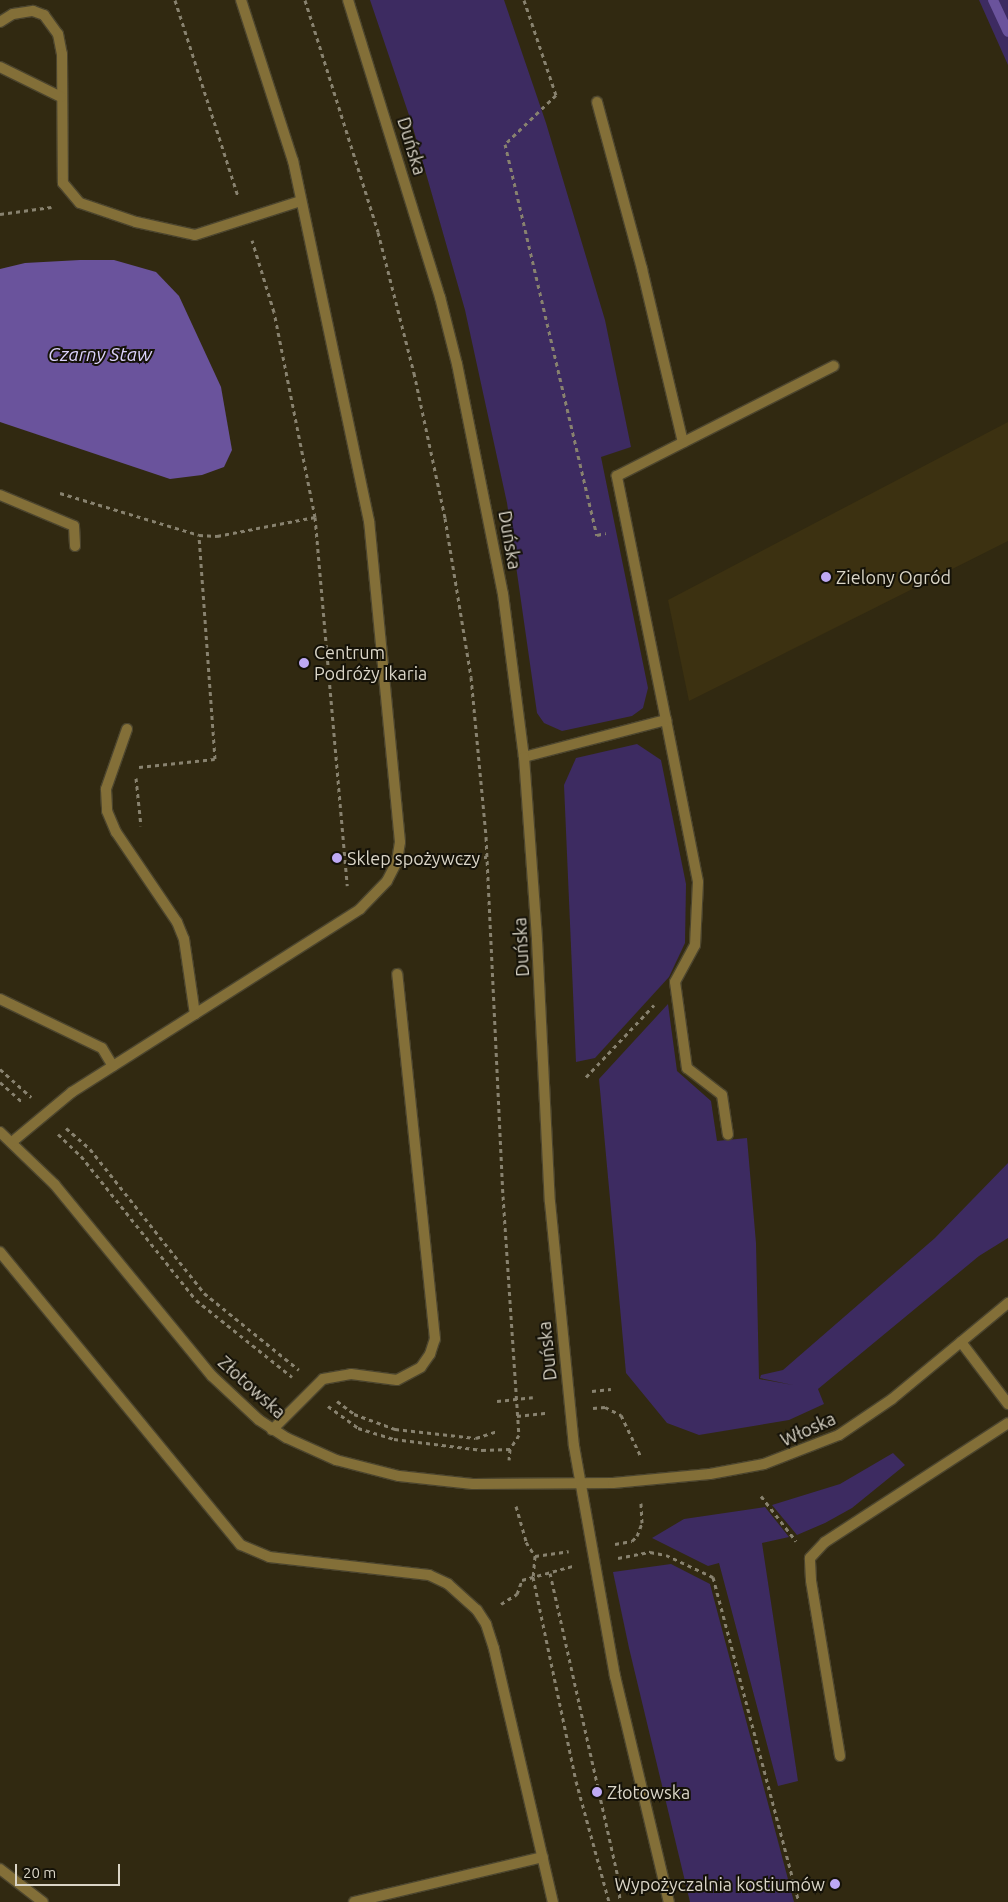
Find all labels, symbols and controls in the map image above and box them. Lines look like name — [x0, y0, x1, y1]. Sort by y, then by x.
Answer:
street label: Duńska — [393, 114, 431, 178]
water label: Czarny Staw — [48, 344, 152, 366]
street label: Duńska — [494, 509, 526, 571]
place label: Zielony Ogród — [836, 566, 951, 588]
marker: Zielony Ogród — [820, 571, 832, 583]
place label: Centrum Podróży Ikaria — [314, 642, 427, 684]
marker: Centrum Podróży Ikaria — [298, 657, 310, 669]
place label: Sklep spożywczy — [347, 847, 480, 869]
marker: Sklep spożywczy — [331, 852, 343, 864]
street label: Duńska — [509, 917, 533, 977]
street label: Duńska — [533, 1320, 561, 1382]
street label: Złotowska — [214, 1351, 290, 1423]
street label: Włoska — [777, 1407, 839, 1451]
place label: Złotowska — [607, 1781, 690, 1803]
marker: Złotowska — [591, 1786, 603, 1798]
scale bar — [18, 1854, 122, 1886]
text: 20 m — [23, 1864, 56, 1881]
place label: Wypożyczalnia kostiumów — [614, 1873, 825, 1895]
marker: Wypożyczalnia kostiumów — [829, 1878, 841, 1890]

